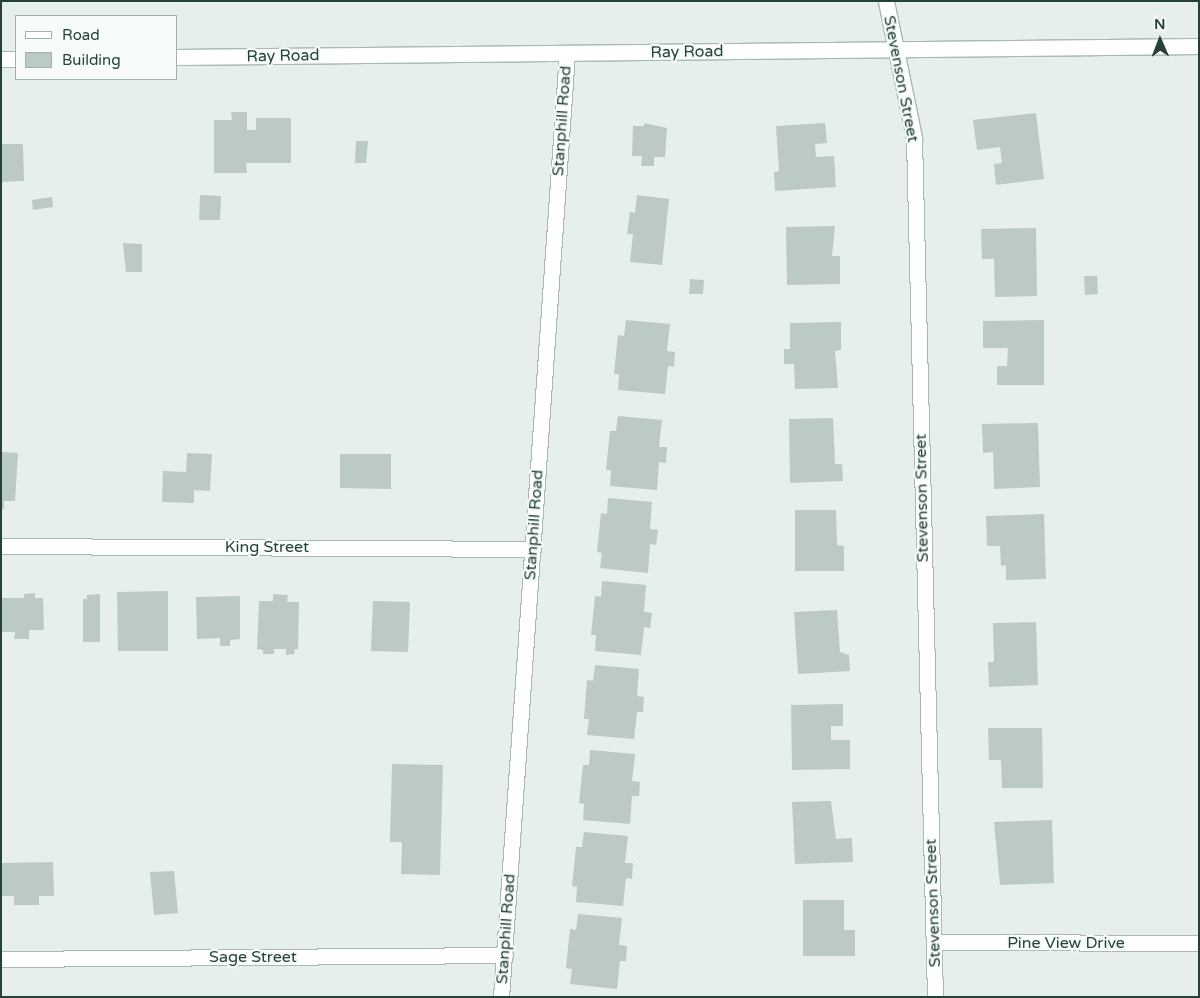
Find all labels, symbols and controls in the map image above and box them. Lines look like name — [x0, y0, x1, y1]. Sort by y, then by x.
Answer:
street label: Stevenson Street — [879, 14, 923, 144]
legend — [15, 15, 178, 80]
north arrow — [1135, 15, 1185, 65]
text: N — [1154, 16, 1166, 33]
text: Road — [62, 26, 100, 44]
street label: Ray Road — [650, 42, 724, 62]
street label: Ray Road — [246, 46, 320, 66]
text: Building — [62, 51, 121, 69]
street label: Stanphill Road — [549, 65, 575, 177]
street label: Stevenson Street — [911, 433, 933, 563]
street label: Stanphill Road — [521, 469, 547, 581]
street label: King Street — [225, 537, 309, 557]
street label: Stevenson Street — [921, 838, 945, 968]
street label: Stanphill Road — [493, 873, 519, 985]
street label: Pine View Drive — [1007, 933, 1125, 953]
street label: Sage Street — [209, 947, 297, 967]

